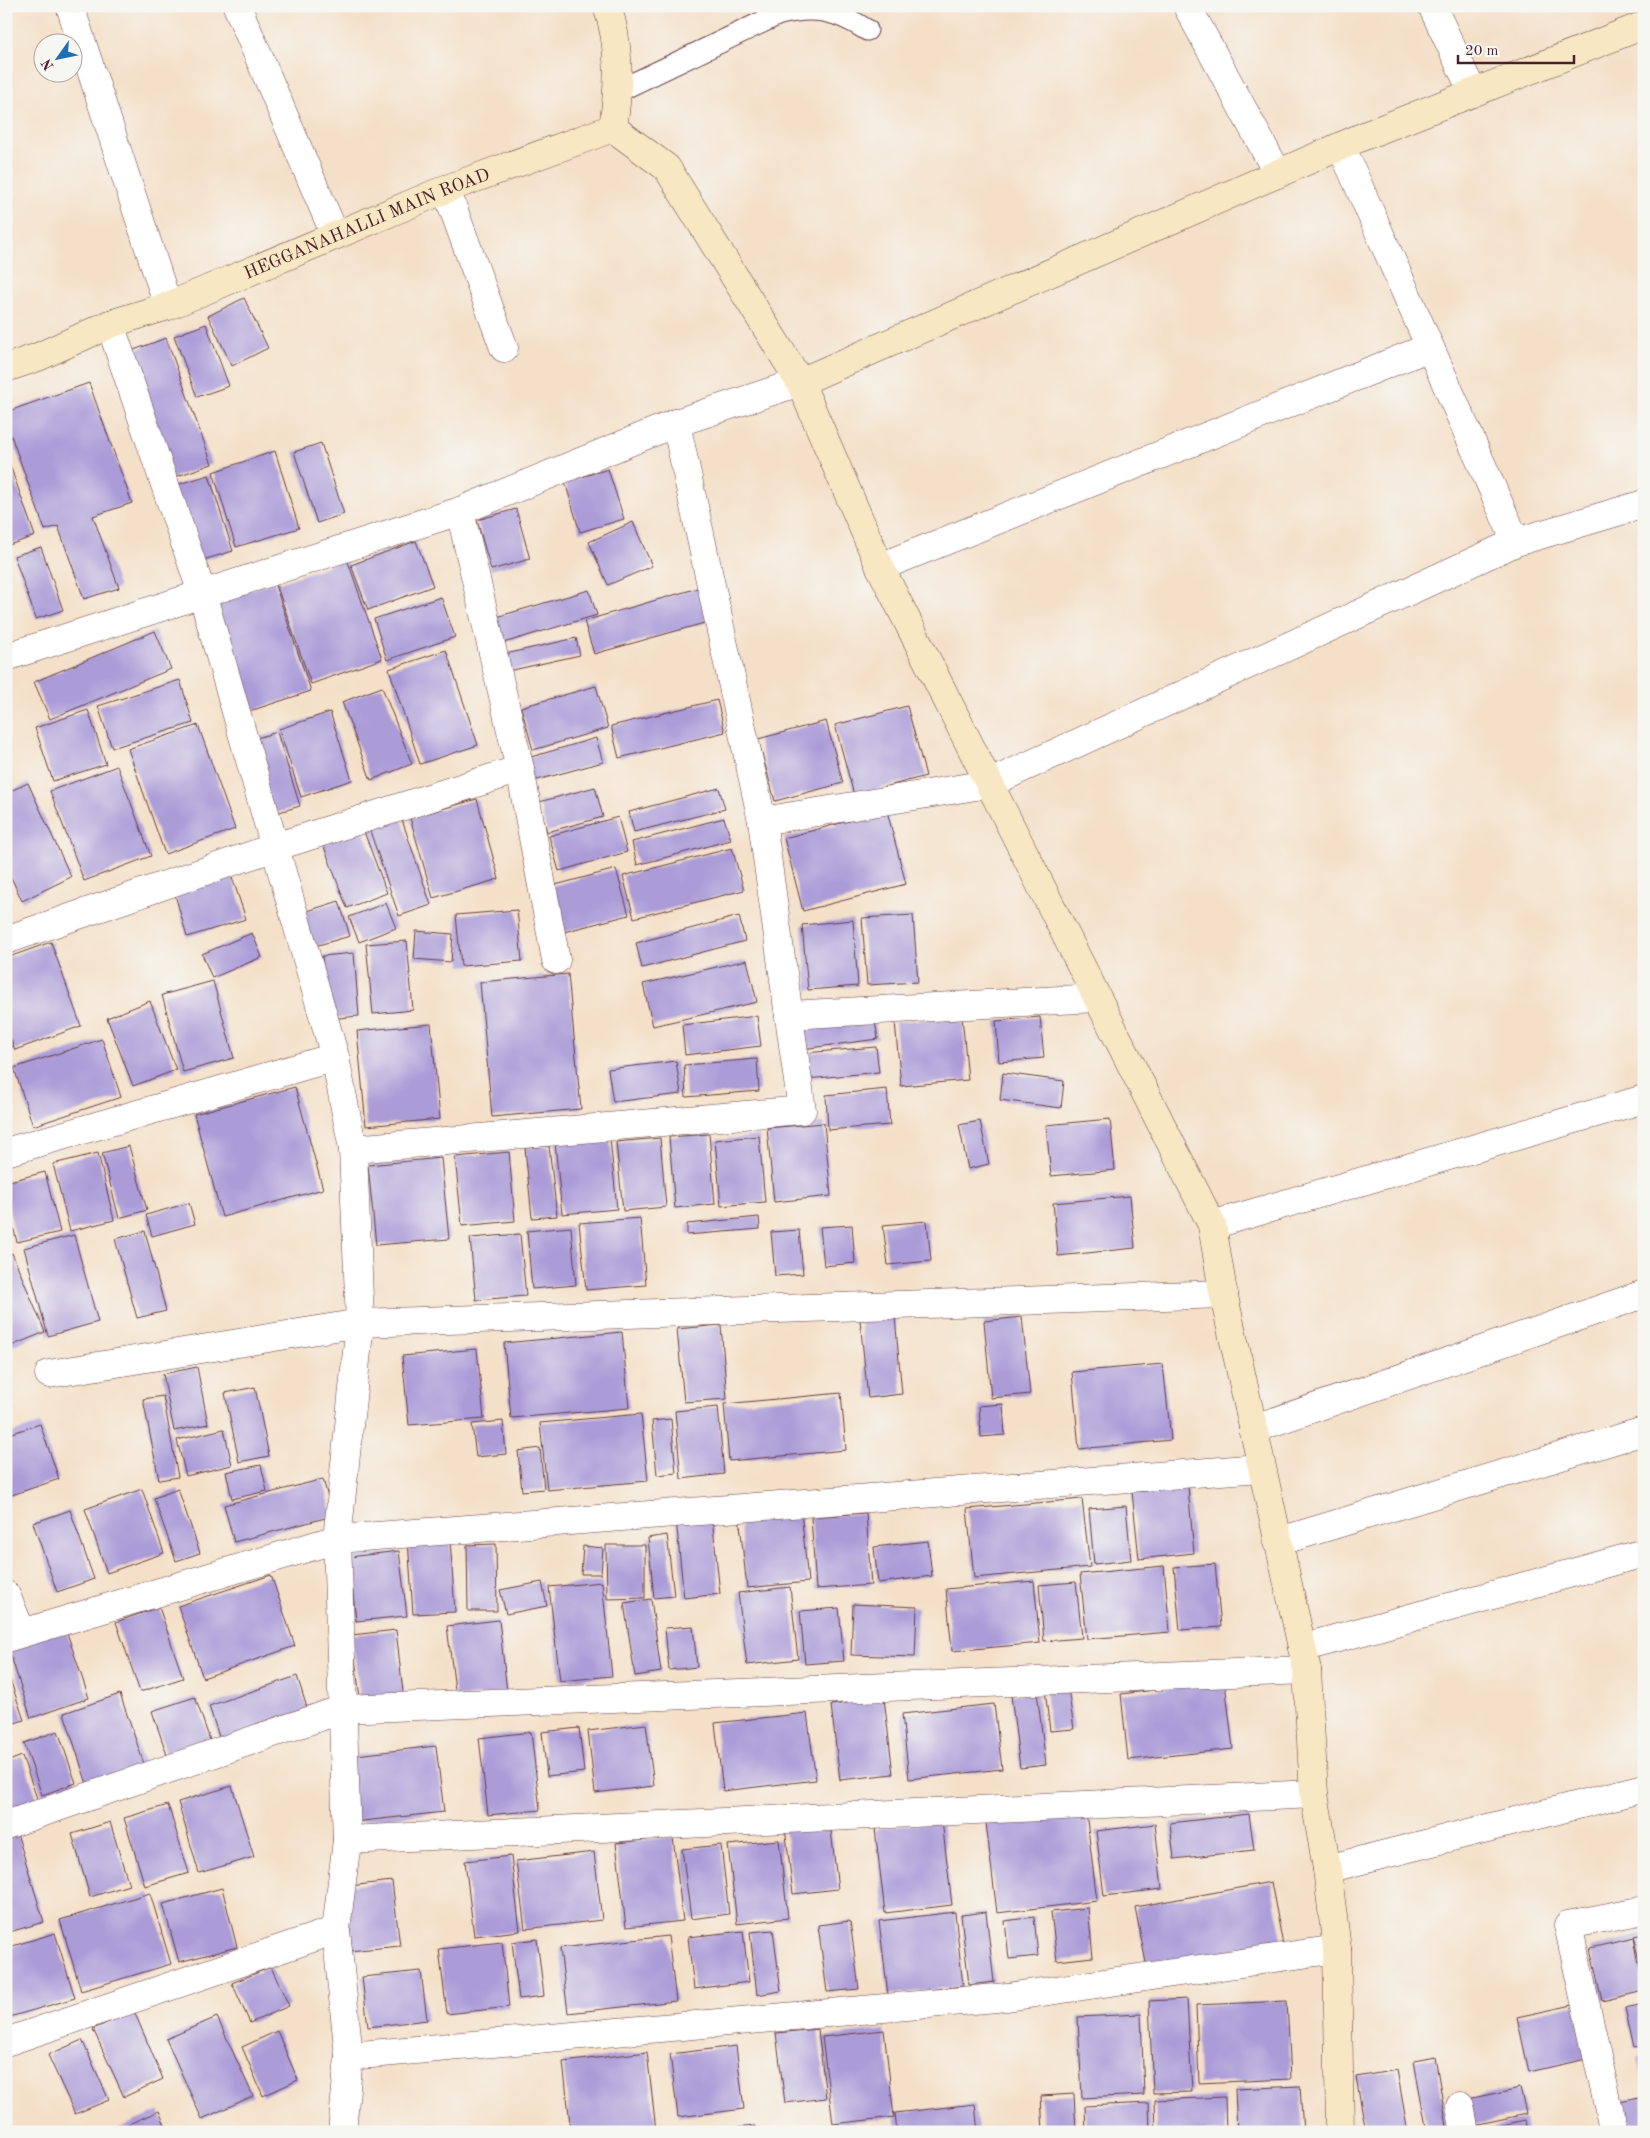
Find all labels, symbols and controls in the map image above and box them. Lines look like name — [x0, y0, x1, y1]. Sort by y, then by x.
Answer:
north arrow — [32, 32, 82, 82]
scale bar — [1458, 32, 1574, 64]
text: 20 m — [1465, 44, 1499, 59]
text: N — [39, 56, 57, 73]
street label: HEGGANAHALLI MAIN ROAD — [242, 166, 492, 283]

